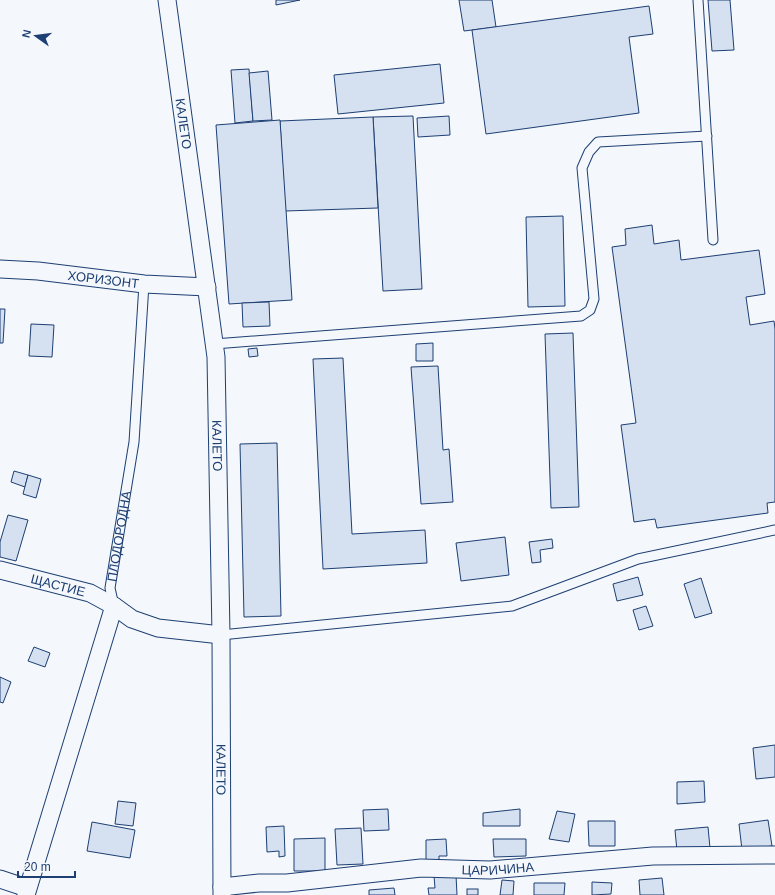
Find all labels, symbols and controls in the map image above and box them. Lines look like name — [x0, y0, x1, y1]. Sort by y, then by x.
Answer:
north arrow — [16, 16, 56, 56]
text: N — [20, 28, 33, 39]
street label: КАЛЕТО — [173, 97, 195, 150]
street label: ХОРИЗОНТ — [67, 267, 140, 291]
street label: КАЛЕТО — [210, 420, 226, 471]
street label: ПЛОДОРОДНА — [104, 489, 133, 583]
street label: ЩАСТИЕ — [29, 571, 87, 599]
street label: КАЛЕТО — [214, 744, 229, 795]
scale bar — [18, 853, 75, 879]
street label: ЦАРИЧИНА — [462, 859, 535, 878]
text: 20 m — [24, 860, 51, 874]

